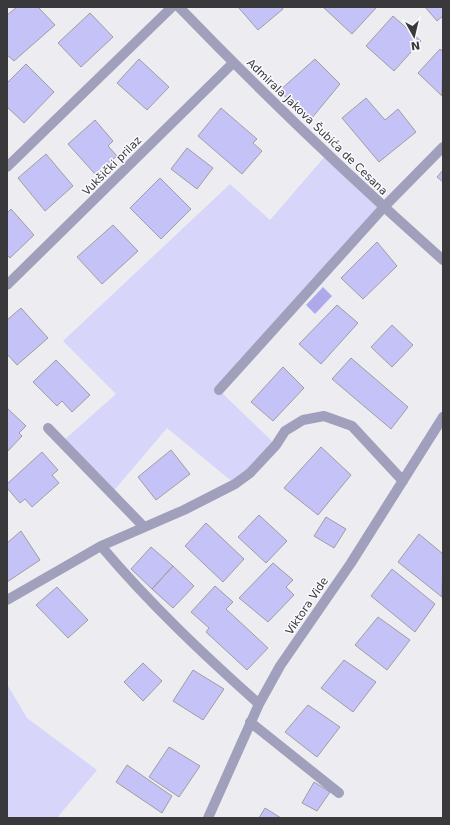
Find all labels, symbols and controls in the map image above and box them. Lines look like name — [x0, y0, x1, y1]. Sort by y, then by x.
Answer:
north arrow — [394, 16, 434, 56]
text: N — [410, 38, 421, 52]
street label: Admirala Jakova Šubića de Cesana — [244, 56, 390, 198]
street label: Vukšički prilaz — [80, 134, 144, 198]
street label: Viktora Vide — [283, 575, 331, 637]

